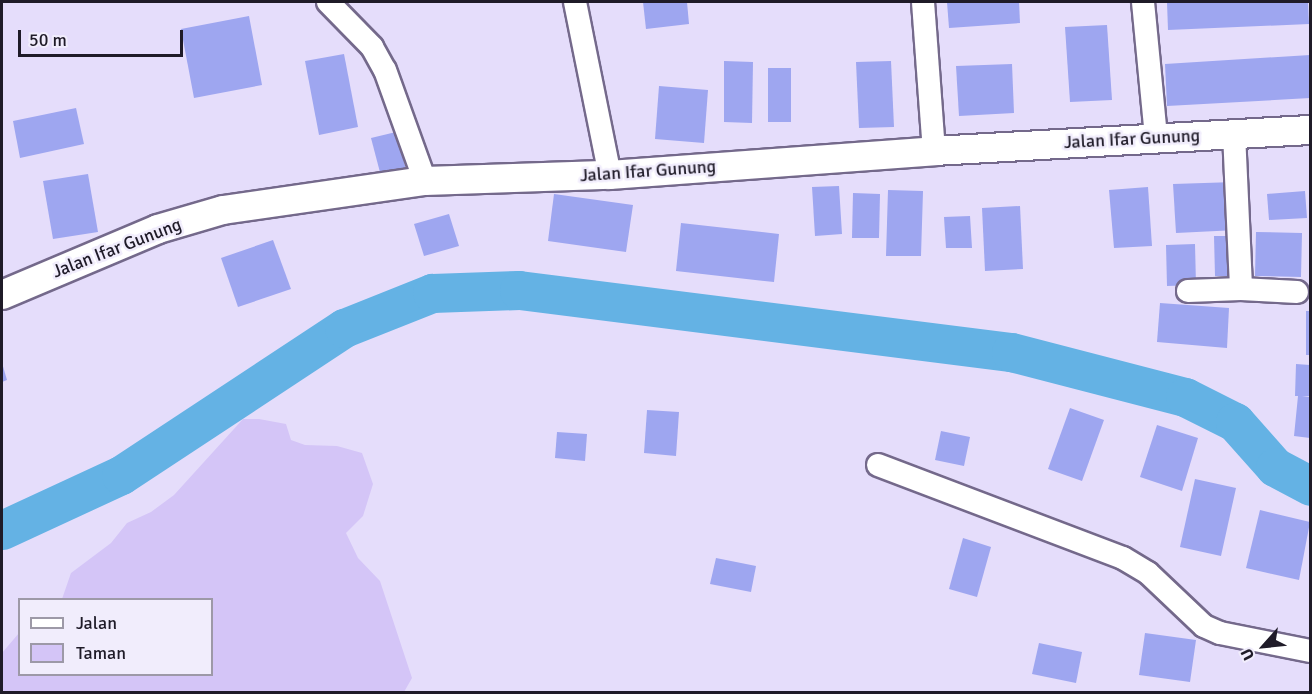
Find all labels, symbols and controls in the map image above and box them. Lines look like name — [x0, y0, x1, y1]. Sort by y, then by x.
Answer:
scale bar — [21, 18, 186, 56]
text: 50 m — [29, 29, 67, 51]
street label: Jalan Ifar Gunung — [1063, 125, 1201, 153]
street label: Jalan Ifar Gunung — [579, 155, 717, 187]
street label: Jalan Ifar Gunung — [49, 213, 185, 283]
legend — [18, 598, 213, 676]
text: Jalan — [76, 612, 117, 634]
north arrow — [1234, 616, 1294, 676]
text: Taman — [76, 642, 126, 664]
text: U — [1237, 645, 1259, 664]

